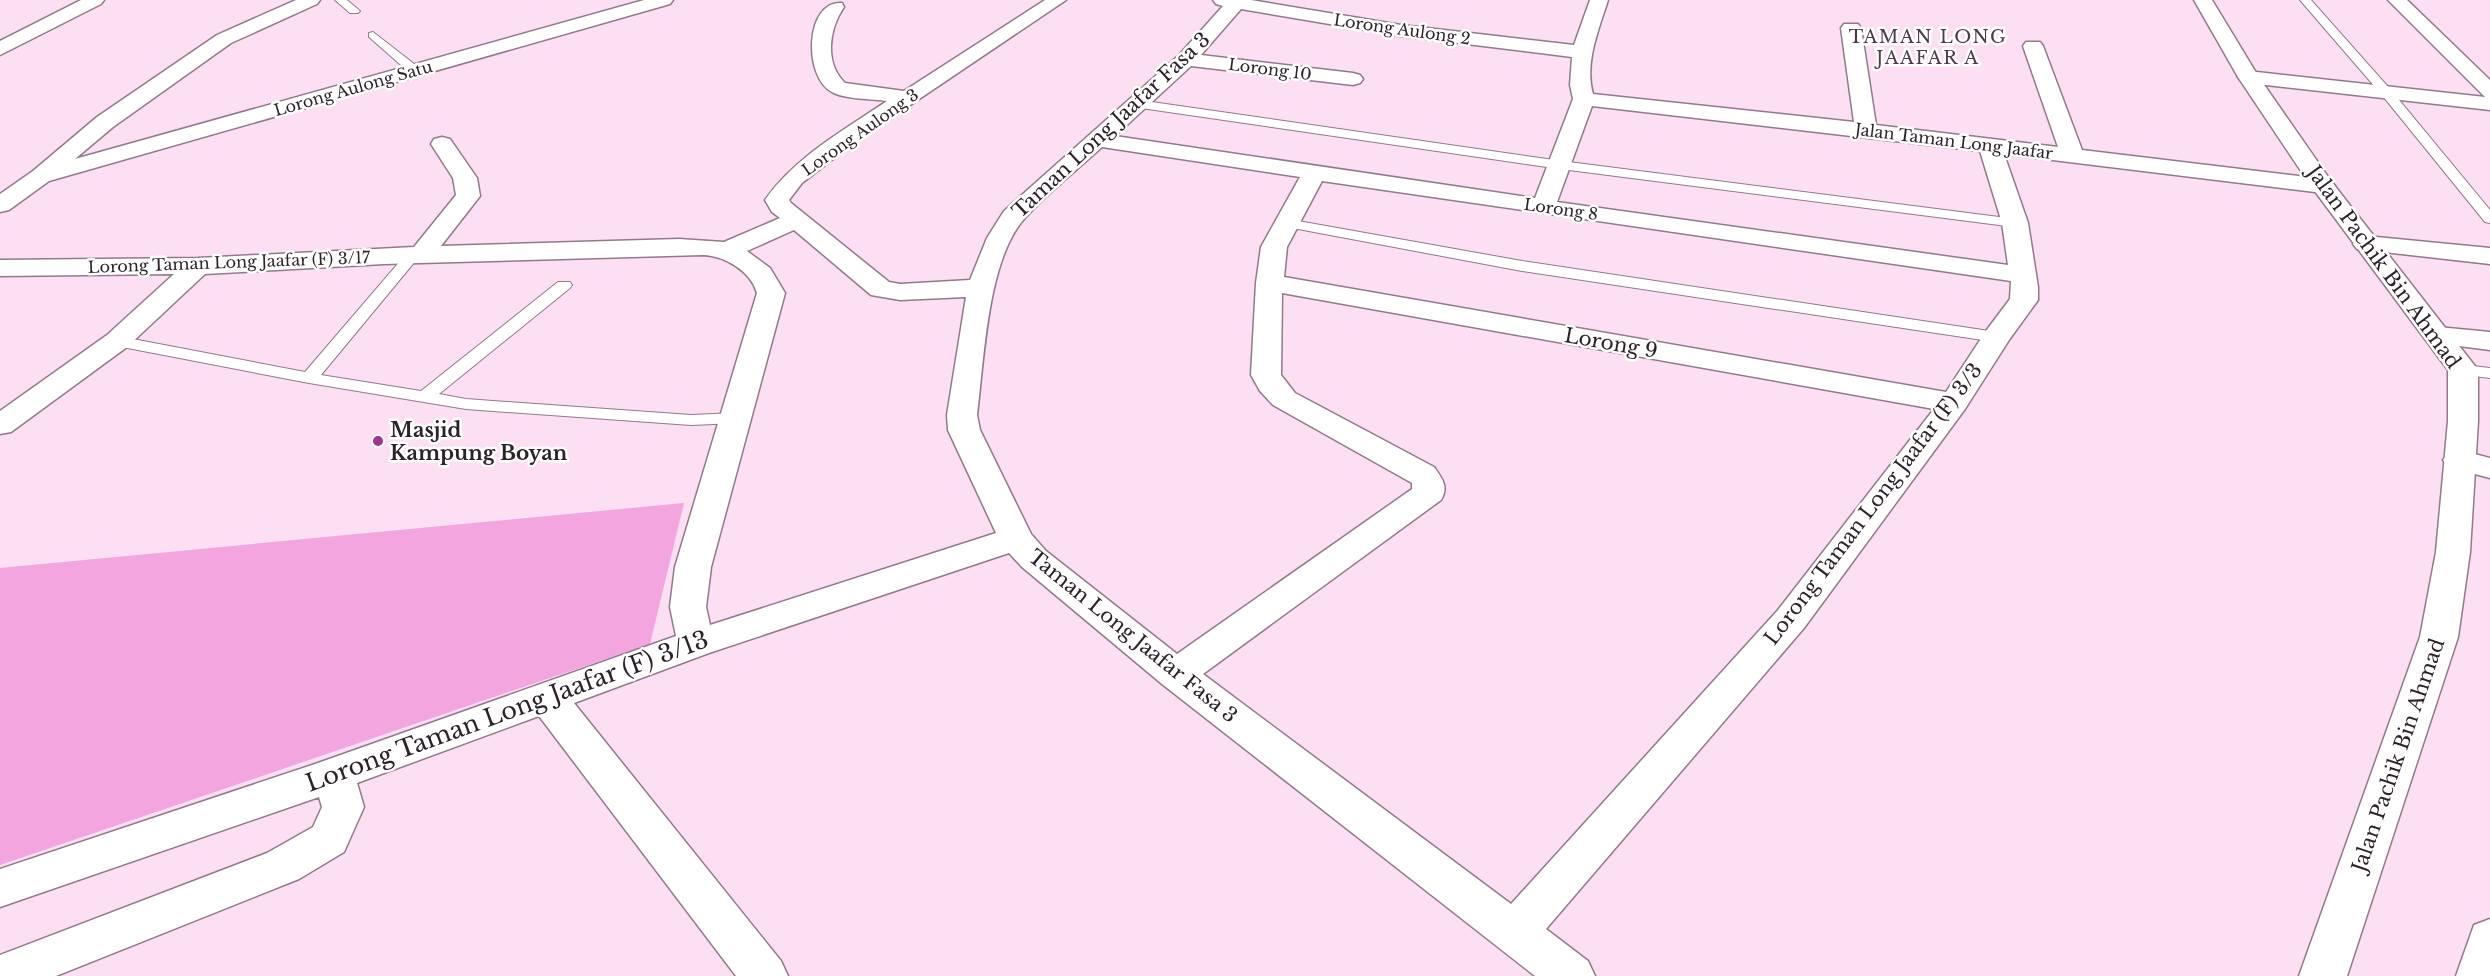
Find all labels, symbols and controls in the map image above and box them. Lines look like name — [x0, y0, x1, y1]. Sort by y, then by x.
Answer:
street label: Lorong Aulong 2 — [1332, 10, 1472, 48]
district label: TAMAN LONG JAAFAR A — [1849, 26, 2007, 69]
street label: Taman Long Jaafar Fasa 3 — [1007, 27, 1215, 223]
street label: Lorong 10 — [1227, 54, 1313, 84]
street label: Lorong Aulong Satu — [271, 56, 435, 120]
street label: Lorong Aulong 3 — [798, 84, 922, 180]
street label: Jalan Taman Long Jaafar — [1852, 119, 2054, 163]
street label: Jalan Pachik Bin Ahmad — [2300, 158, 2466, 373]
street label: Lorong 8 — [1523, 194, 1599, 224]
street label: Lorong Taman Long Jaafar (F) 3/17 — [88, 247, 371, 277]
street label: Lorong 9 — [1563, 323, 1659, 363]
street label: Lorong Taman Long Jaafar (F) 3/3 — [1759, 358, 1987, 650]
place label: Masjid Kampung Boyan — [390, 418, 568, 465]
marker: Masjid Kampung Boyan — [371, 434, 385, 448]
street label: Taman Long Jaafar Fasa 3 — [1024, 544, 1242, 728]
street label: Lorong Taman Long Jaafar (F) 3/13 — [302, 624, 712, 798]
street label: Jalan Pachik Bin Ahmad — [2346, 635, 2449, 878]

